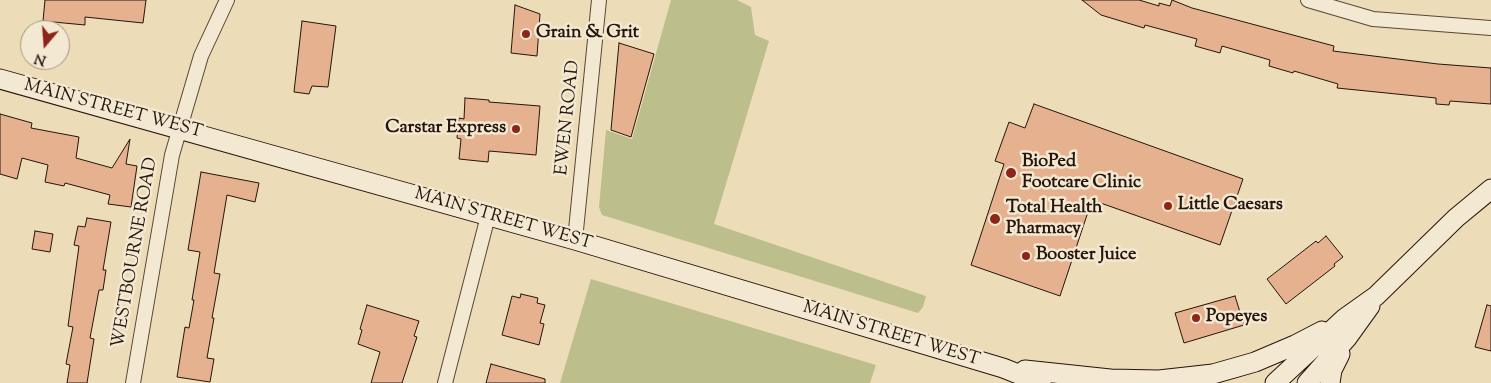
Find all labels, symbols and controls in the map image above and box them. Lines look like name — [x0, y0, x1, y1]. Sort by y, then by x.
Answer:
north arrow — [20, 20, 70, 70]
place label: Grain & Grit — [536, 23, 639, 45]
marker: Grain & Grit — [520, 28, 532, 40]
text: N — [32, 47, 49, 70]
street label: EWEN ROAD — [552, 59, 586, 177]
street label: MAIN STREET WEST — [21, 76, 205, 144]
place label: Carstar Express — [385, 118, 506, 140]
marker: Carstar Express — [510, 123, 522, 135]
place label: BioPed Footcare Clinic — [1022, 152, 1141, 194]
street label: WESTBOURNE ROAD — [109, 156, 163, 350]
marker: BioPed Footcare Clinic — [1004, 166, 1018, 180]
street label: MAIN STREET WEST — [412, 184, 594, 256]
place label: Little Caesars — [1178, 195, 1283, 217]
place label: Total Health Pharmacy — [1006, 198, 1103, 240]
marker: Little Caesars — [1162, 200, 1174, 212]
marker: Total Health Pharmacy — [988, 212, 1002, 226]
place label: Booster Juice — [1036, 245, 1136, 267]
marker: Booster Juice — [1020, 250, 1032, 262]
street label: MAIN STREET WEST — [800, 298, 982, 372]
place label: Popeyes — [1206, 307, 1267, 329]
marker: Popeyes — [1190, 312, 1202, 324]

